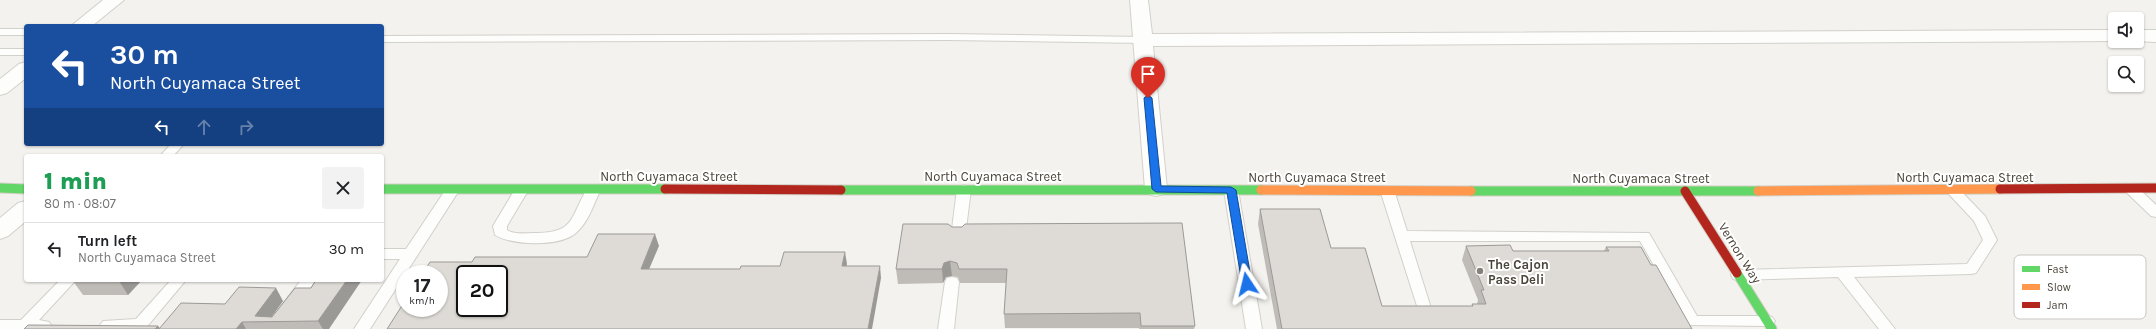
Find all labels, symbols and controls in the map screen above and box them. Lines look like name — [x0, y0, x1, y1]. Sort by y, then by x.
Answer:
map controls — [2108, 12, 2144, 92]
button: sound — [2108, 12, 2144, 48]
text: 30 m — [110, 38, 179, 71]
icon: left — [44, 40, 96, 92]
button: search — [2108, 56, 2144, 92]
pin — [1131, 57, 1165, 98]
icon: arrive — [1137, 63, 1159, 85]
text: North Cuyamaca Street — [110, 72, 300, 94]
icon: left — [151, 116, 173, 138]
icon: ahead — [193, 116, 215, 138]
icon: right — [235, 116, 257, 138]
text: 1 min — [44, 167, 107, 195]
button: close — [322, 167, 364, 209]
street label: North Cuyamaca Street — [600, 169, 738, 184]
street label: North Cuyamaca Street — [924, 169, 1062, 184]
street label: North Cuyamaca Street — [1248, 170, 1386, 185]
street label: North Cuyamaca Street — [1896, 170, 2034, 185]
street label: North Cuyamaca Street — [1572, 171, 1710, 186]
text: 80 m · 08:07 — [44, 196, 116, 211]
street label: Vernon Way — [1715, 220, 1765, 286]
text: Turn left — [78, 232, 137, 250]
icon: left — [44, 238, 66, 260]
text: 30 m — [329, 240, 364, 258]
text: North Cuyamaca Street — [78, 250, 216, 265]
legend — [2014, 255, 2146, 319]
place label: The Cajon Pass Deli — [1488, 257, 1549, 287]
position arrow — [1226, 263, 1268, 305]
text: Fast — [2047, 263, 2068, 276]
speed limit sign: 20 — [456, 265, 508, 317]
marker: The Cajon Pass Deli — [1475, 266, 1485, 276]
text: 17 — [413, 274, 431, 297]
text: Slow — [2047, 281, 2071, 294]
text: km/h — [409, 295, 435, 307]
text: Jam — [2047, 299, 2068, 312]

